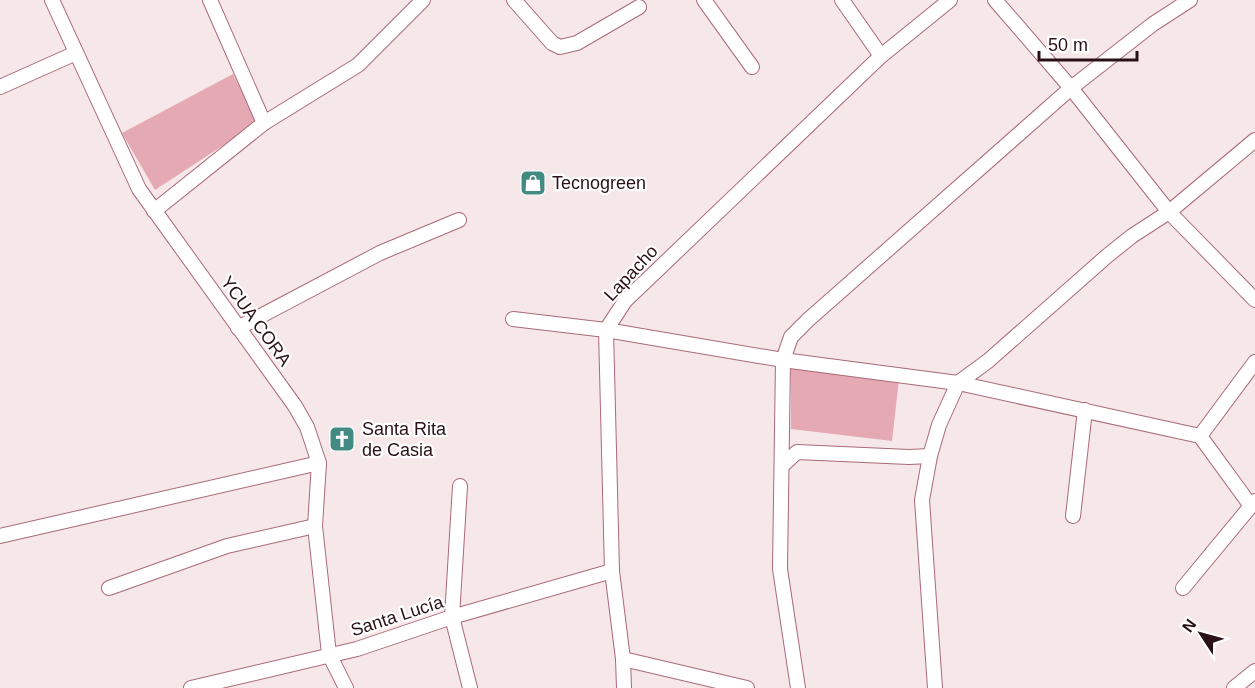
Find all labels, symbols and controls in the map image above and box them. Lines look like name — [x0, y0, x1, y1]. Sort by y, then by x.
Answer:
scale bar — [1039, 24, 1136, 62]
text: 50 m — [1048, 35, 1088, 55]
shop icon: Tecnogreen — [518, 168, 548, 198]
place label: Tecnogreen — [552, 173, 646, 193]
street label: Lapacho — [600, 241, 662, 305]
street label: YCUA CORA — [217, 272, 295, 370]
place label: Santa Rita de Casia — [362, 419, 447, 460]
church icon: Santa Rita de Casia — [327, 424, 357, 454]
street label: Santa Lucía — [348, 591, 447, 640]
north arrow — [1171, 604, 1231, 664]
text: N — [1179, 616, 1200, 635]

